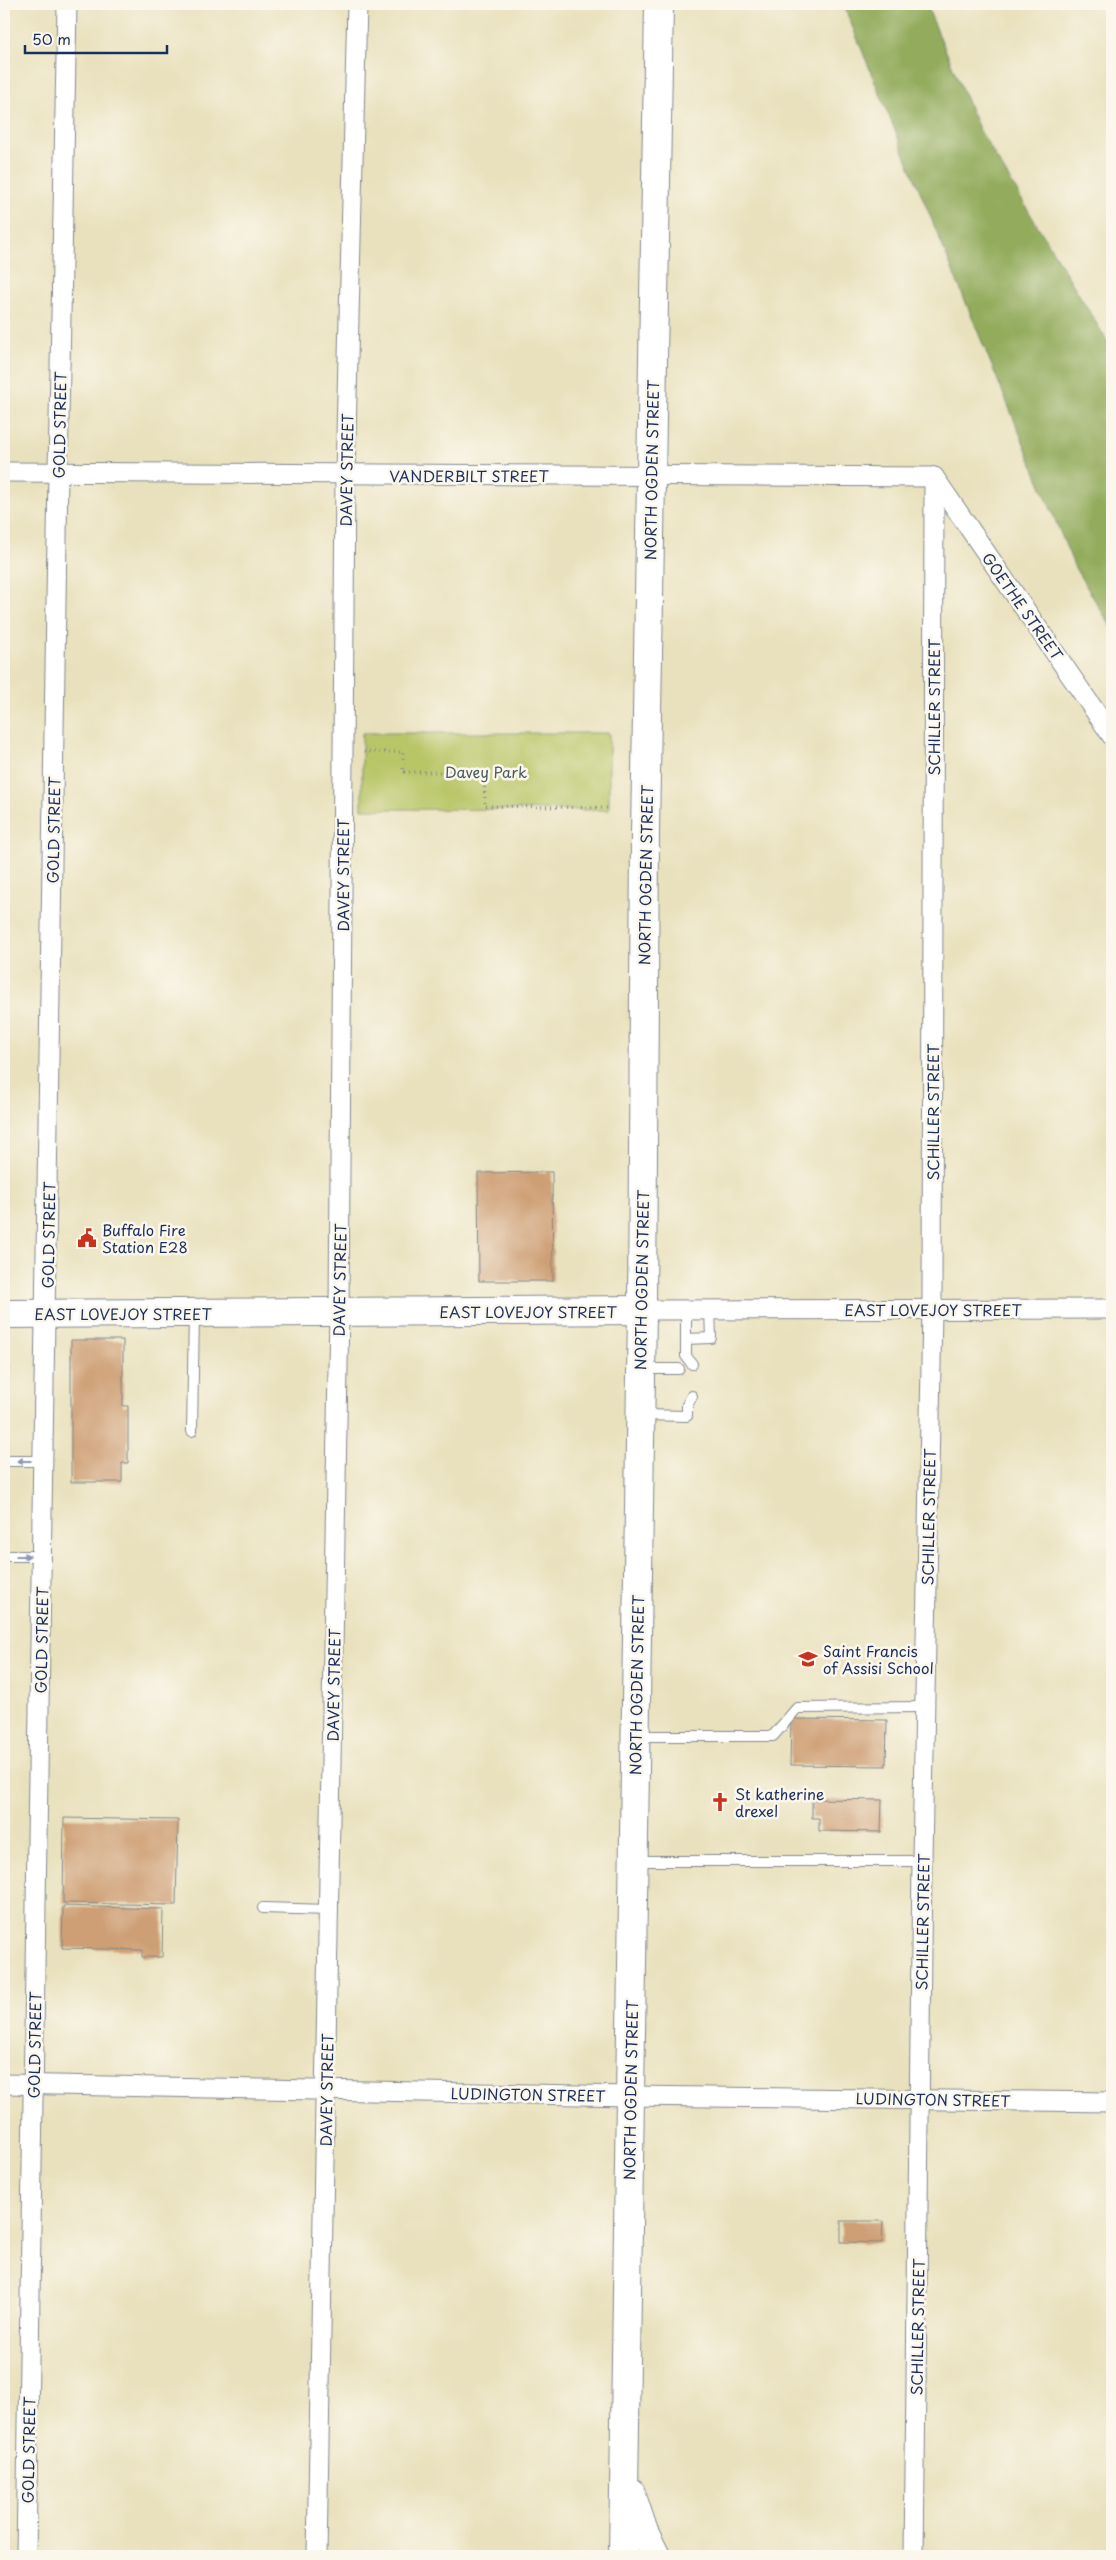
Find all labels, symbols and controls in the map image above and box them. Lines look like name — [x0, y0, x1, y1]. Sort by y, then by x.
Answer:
scale bar — [25, 22, 168, 54]
text: 50 m — [32, 27, 71, 50]
street label: GOLD STREET — [47, 371, 71, 479]
street label: NORTH OGDEN STREET — [638, 379, 664, 560]
street label: DAVEY STREET — [334, 413, 358, 527]
street label: VANDERBILT STREET — [389, 464, 550, 487]
street label: GOETHE STREET — [977, 547, 1069, 665]
street label: SCHILLER STREET — [922, 638, 945, 775]
park label: Davey Park — [445, 760, 527, 783]
street label: GOLD STREET — [41, 776, 65, 884]
street label: NORTH OGDEN STREET — [632, 784, 658, 965]
street label: DAVEY STREET — [331, 818, 354, 931]
street label: SCHILLER STREET — [921, 1043, 944, 1180]
street label: GOLD STREET — [36, 1181, 60, 1289]
street label: NORTH OGDEN STREET — [628, 1189, 654, 1370]
place label: Buffalo Fire Station E28 — [102, 1218, 188, 1258]
street label: DAVEY STREET — [327, 1223, 351, 1337]
public building icon: Buffalo Fire Station E28 — [76, 1227, 98, 1249]
street label: EAST LOVEJOY STREET — [844, 1298, 1023, 1321]
street label: EAST LOVEJOY STREET — [439, 1300, 618, 1323]
street label: EAST LOVEJOY STREET — [34, 1302, 213, 1325]
street label: SCHILLER STREET — [915, 1448, 941, 1586]
one-way arrow — [16, 1457, 32, 1465]
one-way arrow — [15, 1552, 31, 1560]
street label: GOLD STREET — [29, 1586, 53, 1694]
street label: NORTH OGDEN STREET — [623, 1594, 649, 1775]
street label: DAVEY STREET — [321, 1628, 345, 1742]
place label: Saint Francis of Assisi School — [823, 1639, 934, 1679]
school or university icon: Saint Francis of Assisi School — [797, 1648, 819, 1670]
place label: St katherine drexel — [735, 1782, 825, 1822]
church icon: St katherine drexel — [709, 1791, 731, 1813]
street label: SCHILLER STREET — [909, 1853, 935, 1991]
street label: GOLD STREET — [22, 1991, 46, 2099]
street label: NORTH OGDEN STREET — [617, 1999, 643, 2180]
street label: DAVEY STREET — [314, 2033, 338, 2147]
street label: LUDINGTON STREET — [450, 2081, 606, 2107]
street label: LUDINGTON STREET — [855, 2086, 1011, 2112]
street label: SCHILLER STREET — [904, 2258, 930, 2396]
street label: GOLD STREET — [16, 2396, 40, 2504]

